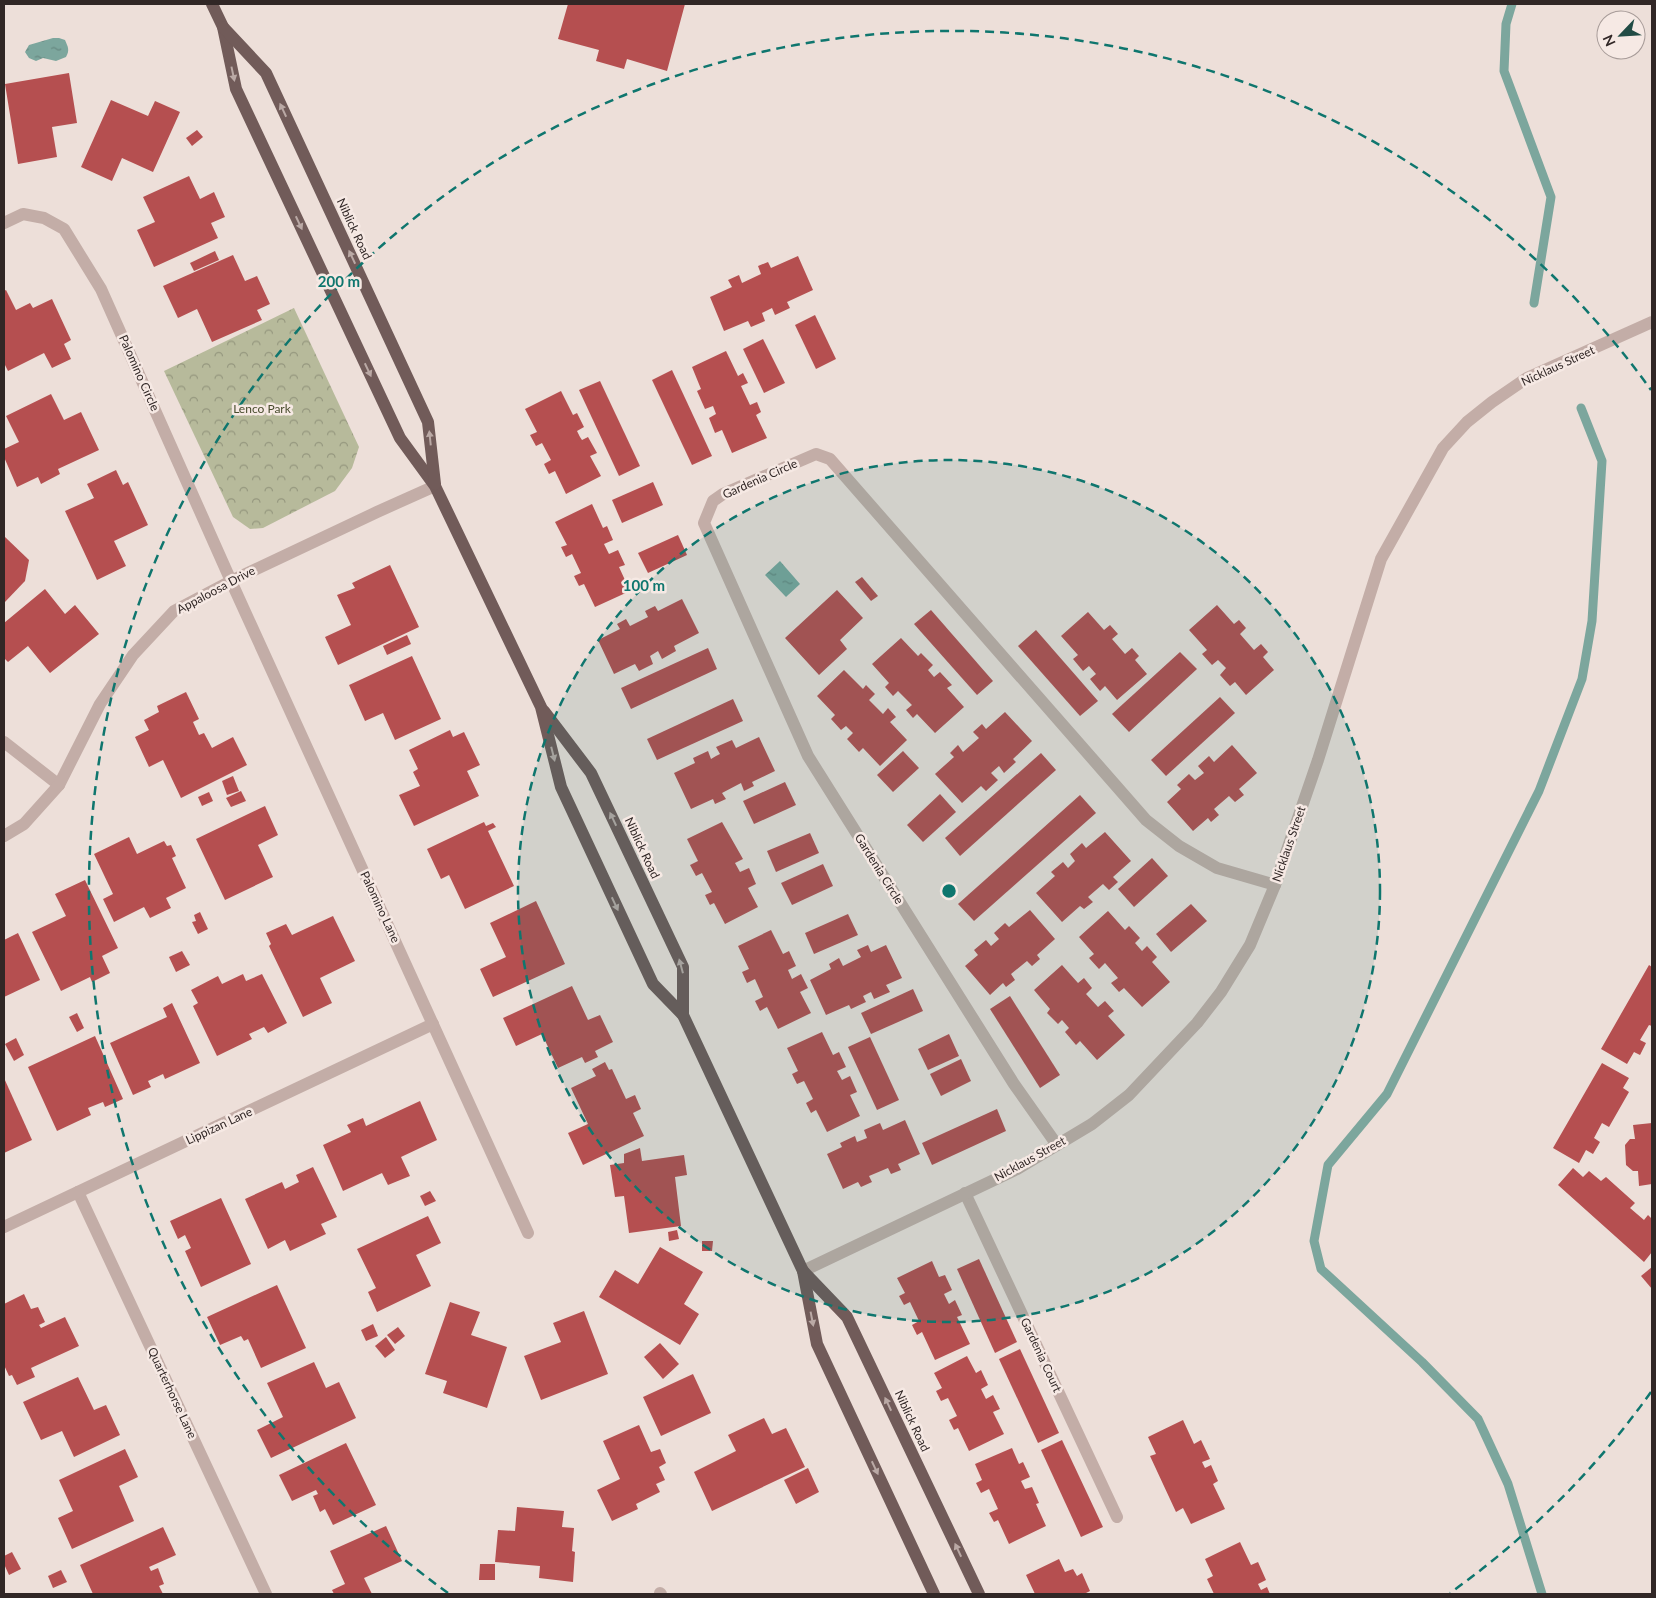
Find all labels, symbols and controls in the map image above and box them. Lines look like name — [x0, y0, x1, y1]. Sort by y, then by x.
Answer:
north arrow — [1596, 10, 1646, 60]
text: N — [1599, 32, 1619, 49]
one-way arrow — [229, 67, 237, 82]
one-way arrow — [279, 102, 288, 117]
street label: Niblick Road — [334, 196, 375, 262]
one-way arrow — [295, 216, 303, 230]
one-way arrow — [347, 250, 355, 264]
text: 200 m — [318, 272, 360, 290]
street label: Palomino Circle — [116, 332, 163, 413]
street label: Nicklaus Street — [1519, 342, 1597, 389]
one-way arrow — [364, 363, 372, 377]
park label: Lenco Park — [233, 401, 292, 416]
one-way arrow — [426, 429, 434, 445]
street label: Gardenia Circle — [720, 455, 800, 502]
street label: Appaloosa Drive — [174, 563, 258, 617]
text: 100 m — [623, 576, 665, 594]
one-way arrow — [549, 747, 557, 762]
street label: Nicklaus Street — [1269, 803, 1309, 884]
one-way arrow — [609, 812, 617, 826]
street label: Niblick Road — [622, 815, 663, 881]
street label: Gardenia Circle — [852, 831, 907, 907]
street label: Palomino Lane — [357, 869, 404, 945]
centre of rings — [940, 882, 958, 900]
one-way arrow — [612, 897, 620, 911]
one-way arrow — [677, 959, 685, 974]
street label: Lippizan Lane — [183, 1104, 254, 1147]
street label: Nicklaus Street — [992, 1132, 1069, 1184]
one-way arrow — [808, 1311, 816, 1327]
street label: Gardenia Court — [1018, 1315, 1066, 1395]
street label: Quarterhorse Lane — [145, 1345, 200, 1441]
street label: Niblick Road — [892, 1388, 933, 1454]
one-way arrow — [884, 1396, 893, 1411]
one-way arrow — [871, 1461, 879, 1475]
one-way arrow — [954, 1543, 962, 1557]

